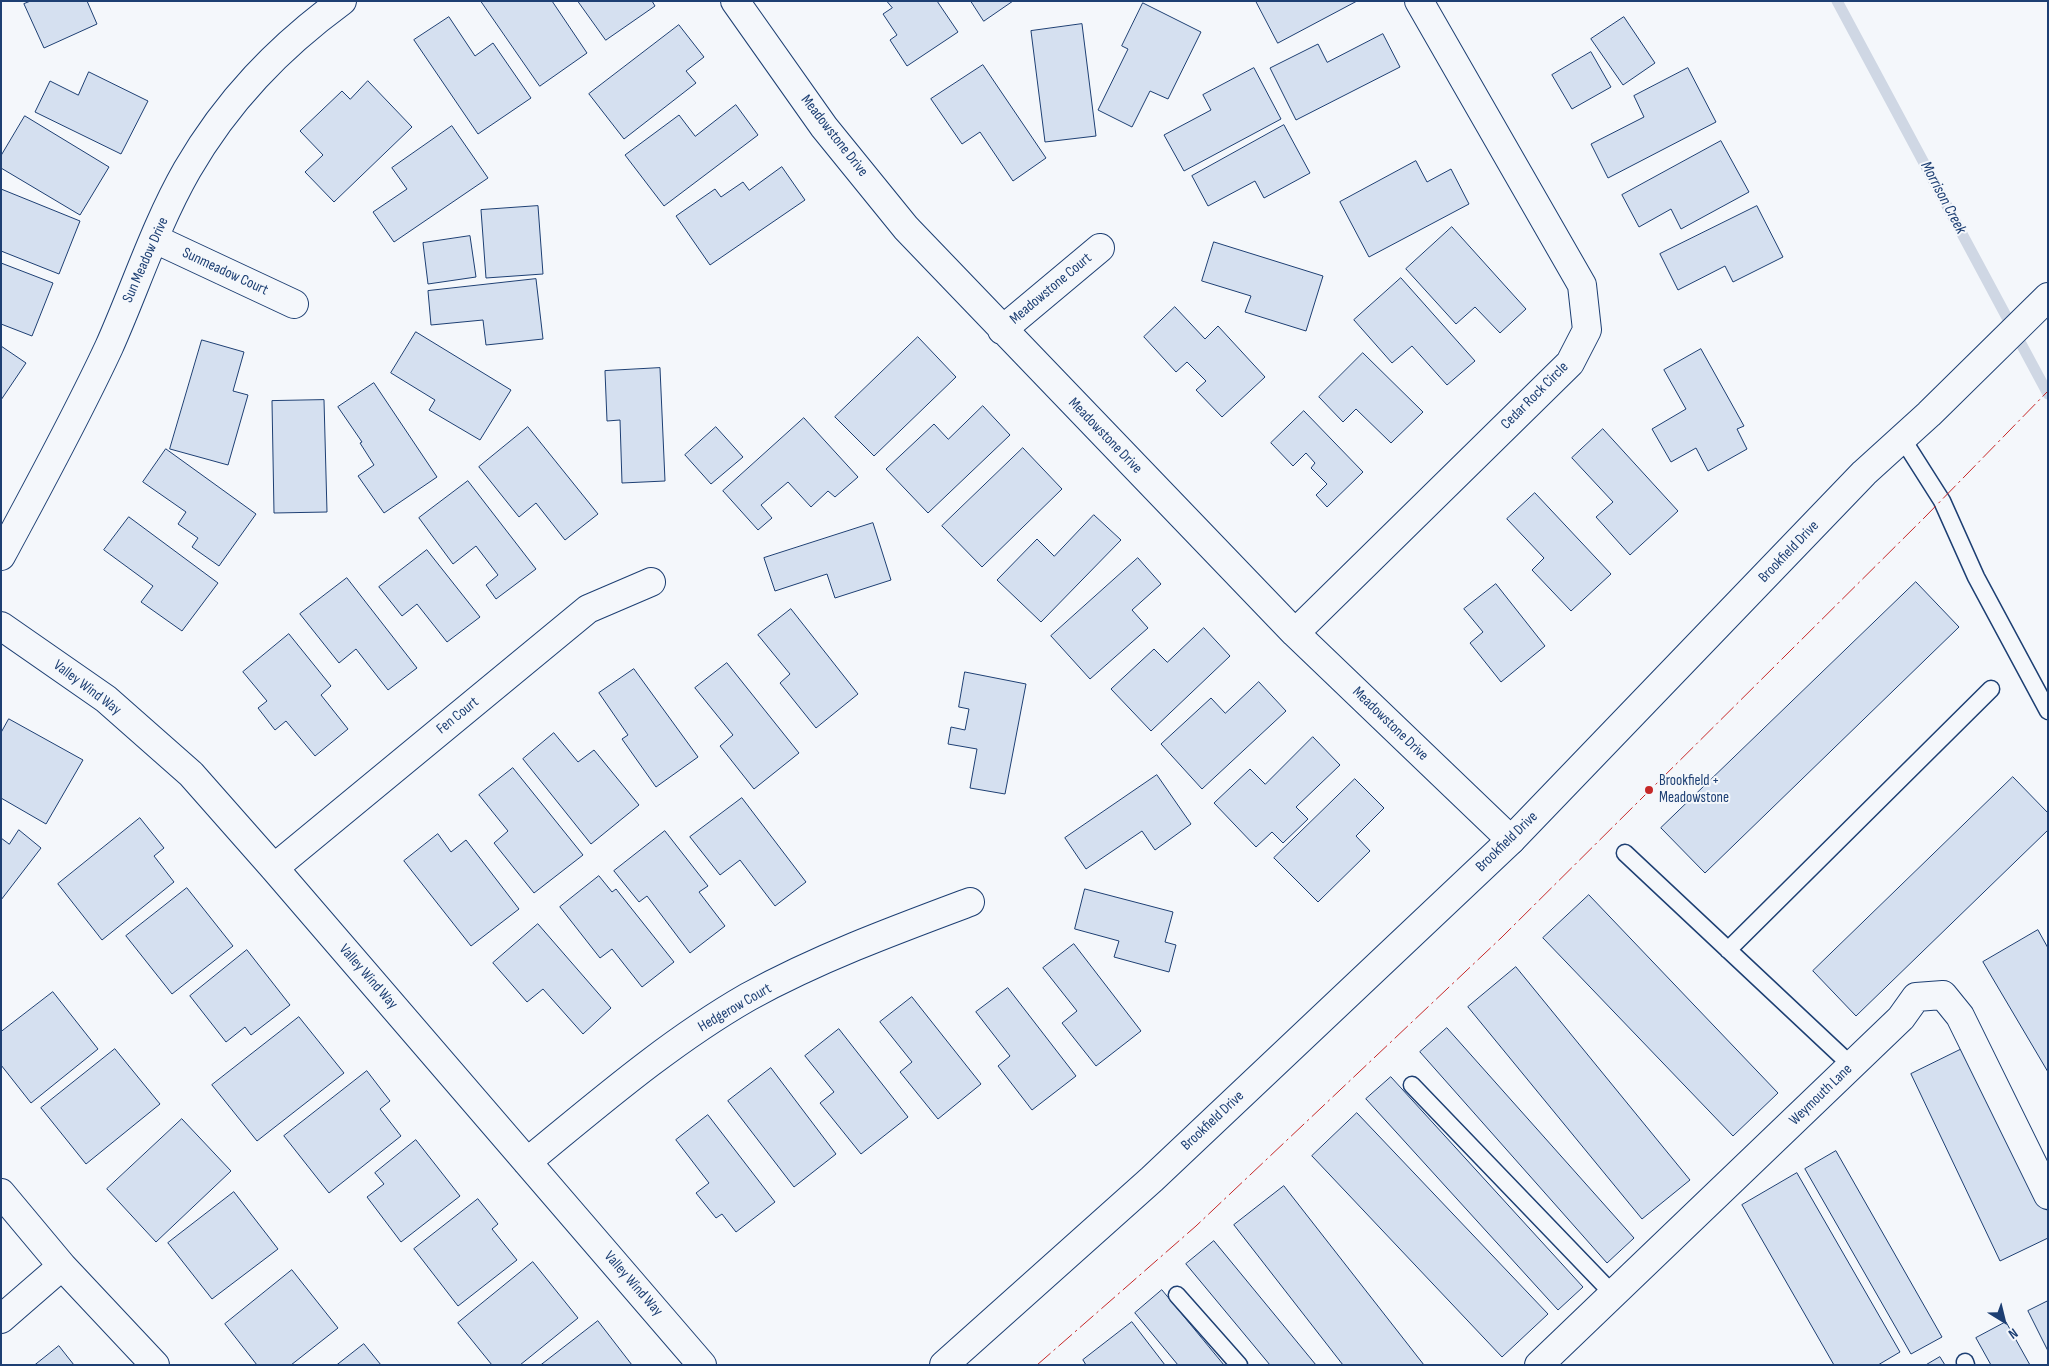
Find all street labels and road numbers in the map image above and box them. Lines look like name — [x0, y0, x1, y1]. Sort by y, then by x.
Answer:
street label: Meadowstone Drive — [797, 92, 871, 180]
street label: Sun Meadow Drive — [119, 214, 173, 306]
street label: Sunmeadow Court — [179, 244, 271, 300]
street label: Meadowstone Court — [1006, 250, 1096, 328]
street label: Cedar Rock Circle — [1498, 359, 1572, 433]
street label: Meadowstone Drive — [1064, 394, 1146, 478]
street label: Brookfield Drive — [1755, 517, 1823, 587]
street label: Valley Wind Way — [50, 657, 124, 719]
street label: Meadowstone Drive — [1348, 683, 1432, 765]
street label: Fen Court — [433, 694, 483, 738]
street label: Brookfield Drive — [1472, 808, 1542, 876]
street label: Valley Wind Way — [335, 941, 401, 1013]
street label: Hedgerow Court — [695, 980, 775, 1036]
street label: Weymouth Lane — [1786, 1061, 1856, 1129]
street label: Brookfield Drive — [1178, 1087, 1248, 1155]
street label: Valley Wind Way — [600, 1248, 666, 1320]

